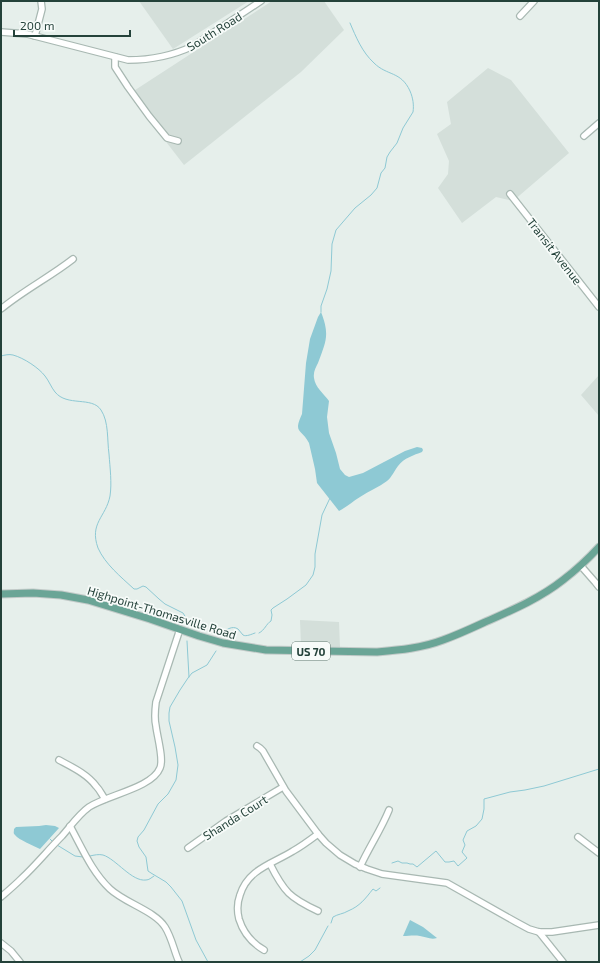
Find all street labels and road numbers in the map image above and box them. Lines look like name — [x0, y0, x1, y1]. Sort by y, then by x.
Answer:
street label: South Road — [184, 9, 244, 53]
street label: Transit Avenue — [525, 215, 585, 287]
street label: Highpoint-Thomasville Road — [86, 583, 238, 641]
road number: US 70 — [292, 642, 330, 660]
street label: Shanda Court — [200, 791, 270, 842]

